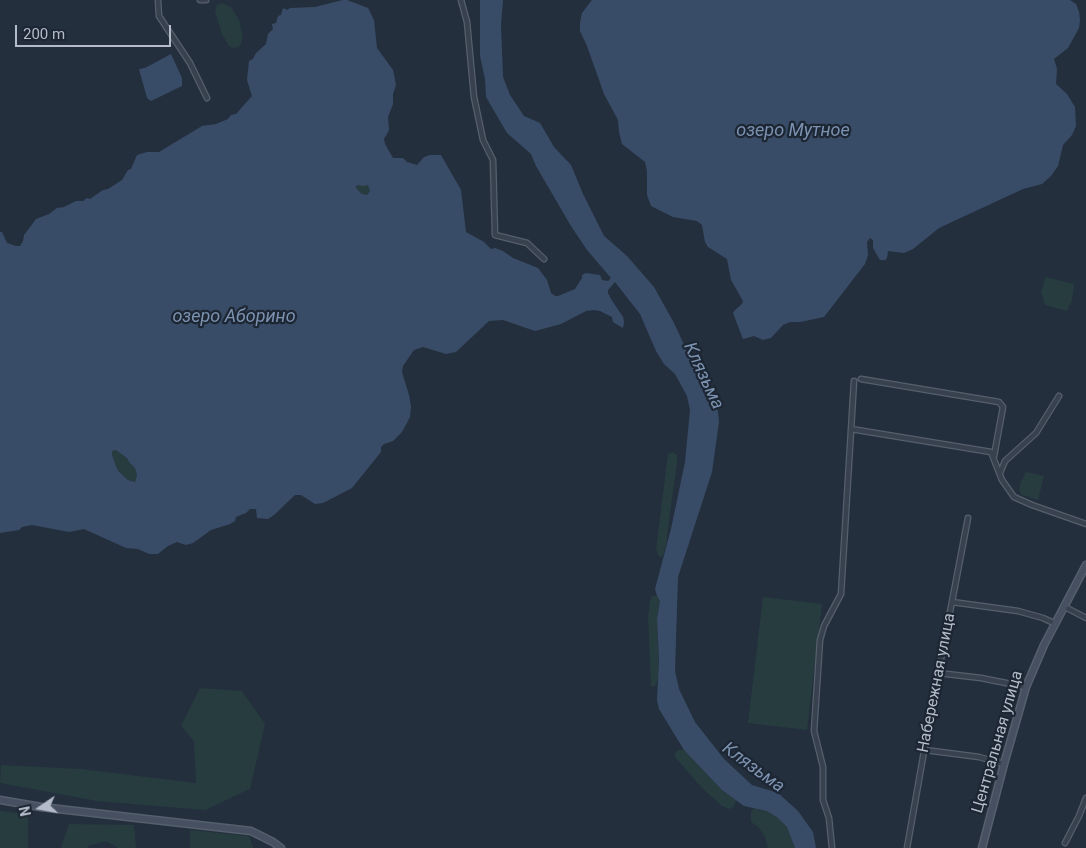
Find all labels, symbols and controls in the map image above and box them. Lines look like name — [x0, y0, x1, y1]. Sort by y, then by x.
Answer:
scale bar — [18, 15, 174, 47]
text: 200 m — [23, 25, 65, 43]
water label: озеро Мутное — [736, 120, 850, 142]
water label: озеро Аборино — [172, 306, 296, 328]
water label: Клязьма — [678, 339, 728, 413]
street label: Набережная улица — [914, 612, 960, 754]
street label: Центральная улица — [968, 669, 1028, 815]
water label: Клязьма — [718, 738, 788, 798]
north arrow — [15, 783, 65, 833]
text: N — [16, 805, 34, 818]

